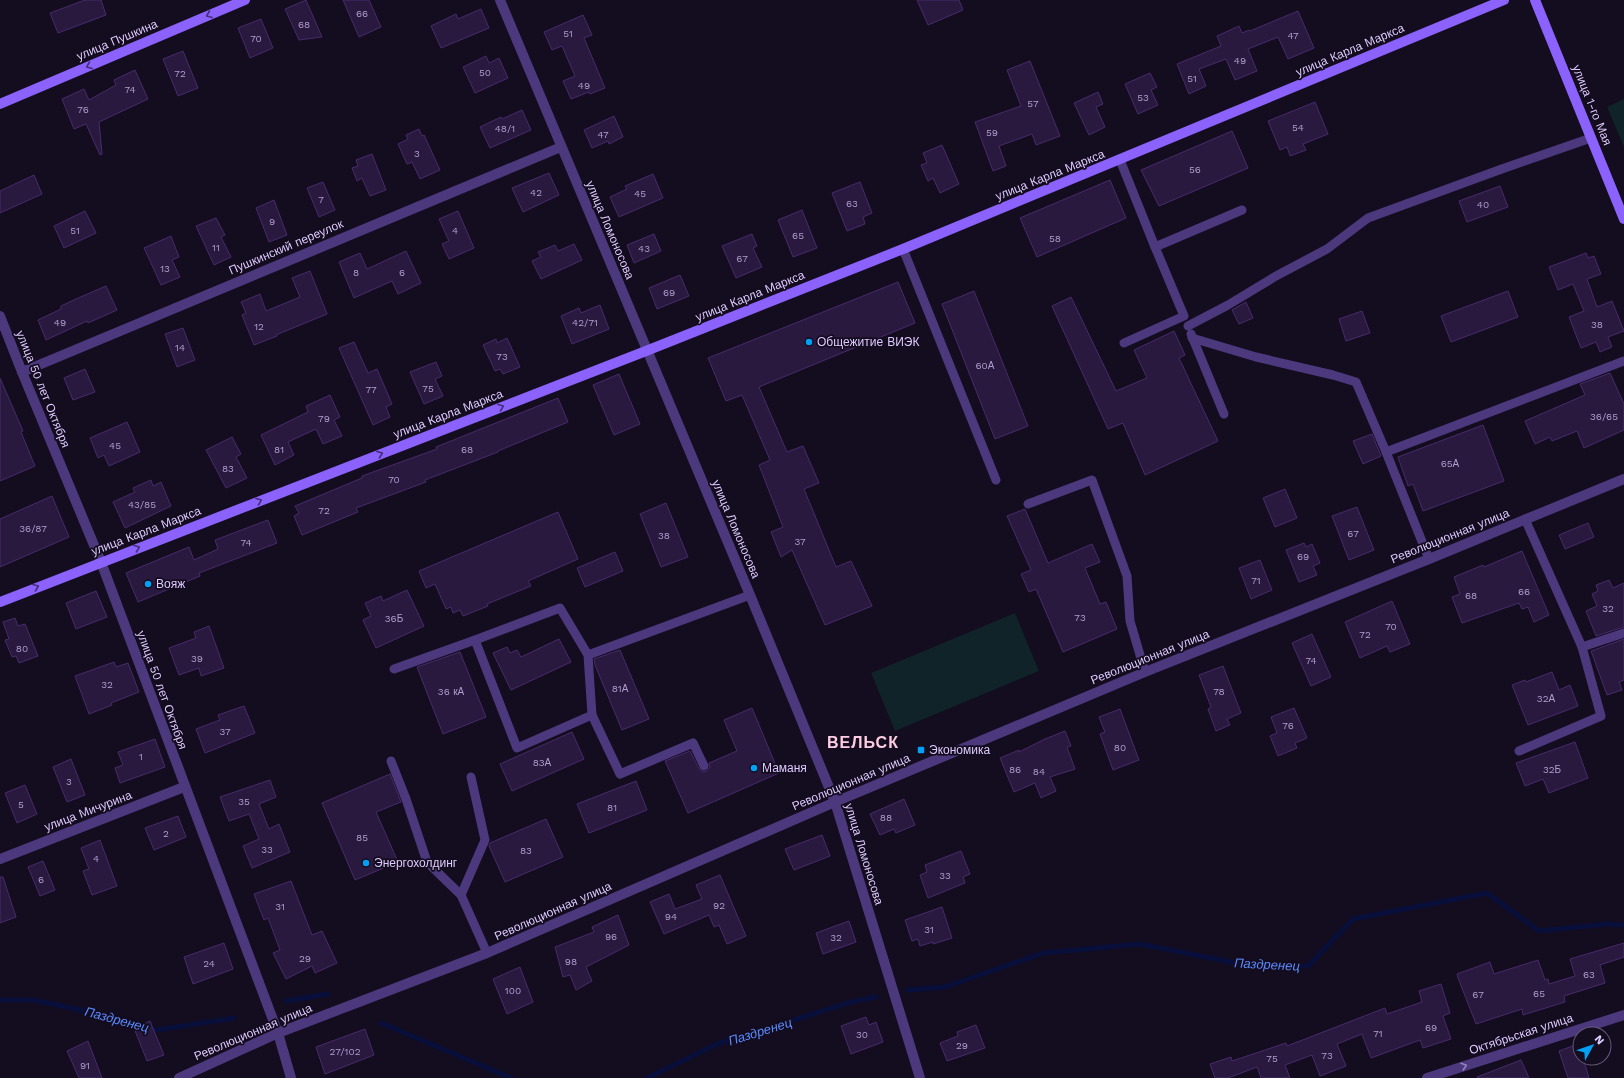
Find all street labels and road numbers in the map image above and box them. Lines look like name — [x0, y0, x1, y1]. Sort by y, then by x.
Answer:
street label: улица Пушкина — [74, 17, 160, 63]
street label: улица Карла Маркса — [1294, 21, 1407, 79]
street label: улица 1-го Мая — [1569, 63, 1615, 147]
street label: улица Карла Маркса — [993, 147, 1107, 203]
street label: улица Ломоносова — [583, 179, 637, 282]
street label: Пушкинский переулок — [227, 216, 346, 277]
street label: улица Карла Маркса — [693, 268, 807, 324]
street label: улица 50 лет Октября — [13, 328, 73, 450]
street label: улица Карла Маркса — [391, 387, 505, 441]
street label: улица Ломоносова — [709, 478, 763, 581]
street label: улица Карла Маркса — [89, 504, 203, 558]
street label: Революционная улица — [1389, 506, 1512, 566]
street label: Революционная улица — [1089, 627, 1212, 687]
street label: улица 50 лет Октября — [134, 629, 190, 751]
street label: Революционная улица — [790, 751, 912, 813]
street label: улица Мичурина — [42, 788, 134, 834]
street label: улица Ломоносова — [842, 801, 886, 907]
street label: Революционная улица — [492, 879, 614, 943]
street label: Революционная улица — [192, 1001, 314, 1063]
street label: Октябрьская улица — [1467, 1011, 1575, 1057]

